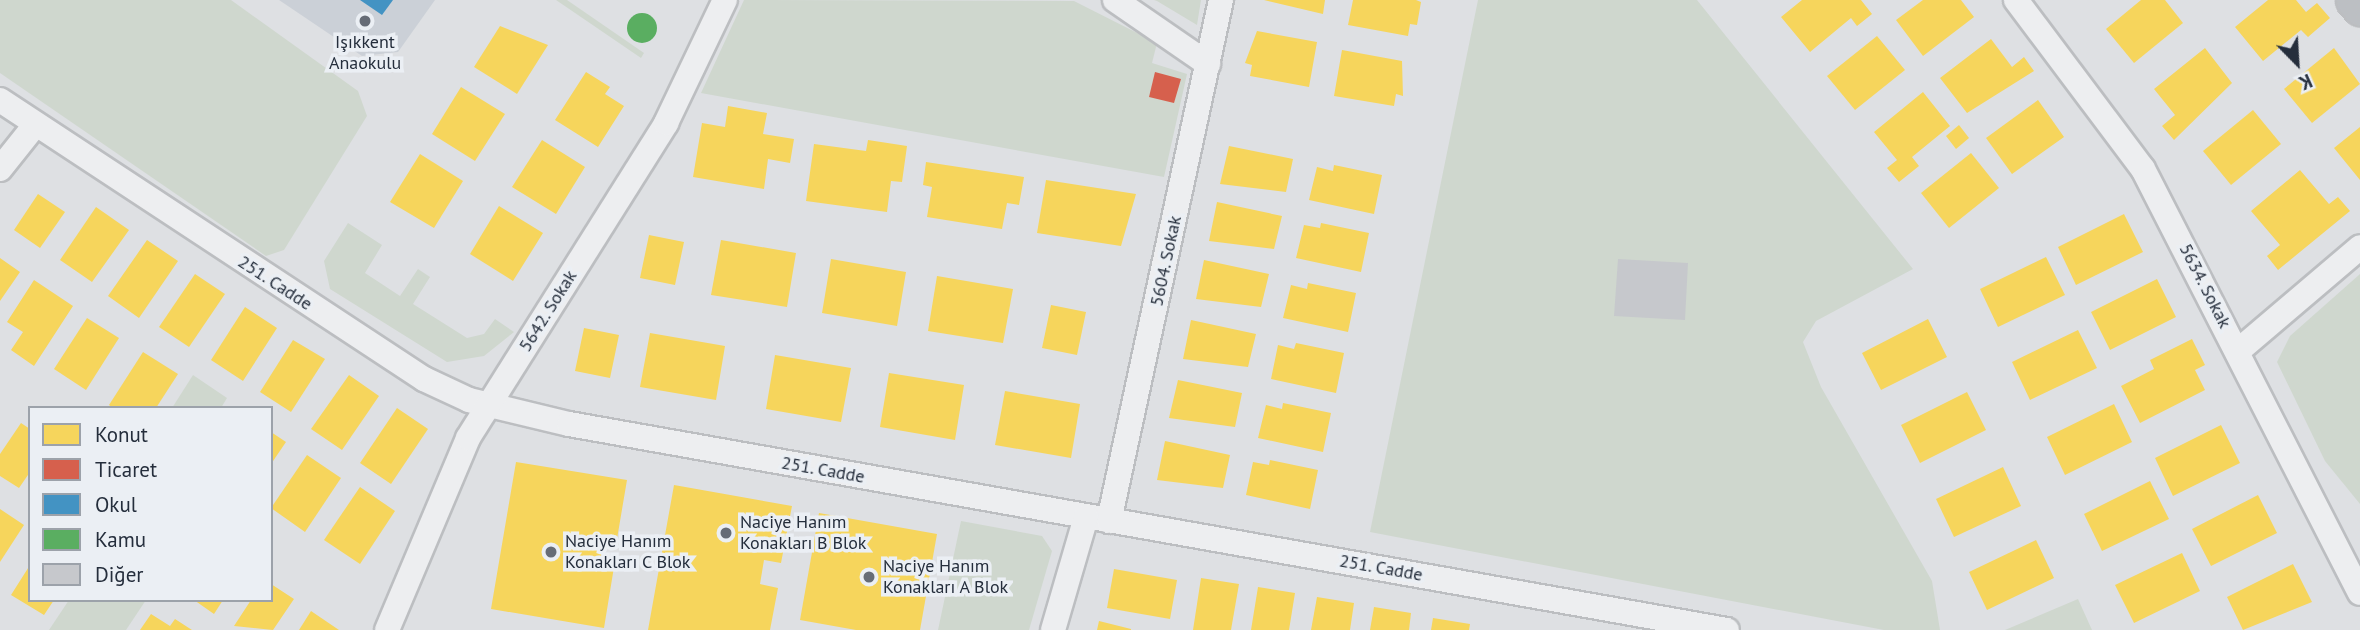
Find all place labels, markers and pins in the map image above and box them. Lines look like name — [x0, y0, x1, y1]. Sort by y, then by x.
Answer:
marker: Işıkkent Anaokulu — [357, 13, 373, 29]
place label: Işıkkent Anaokulu — [329, 32, 401, 74]
place label: Naciye Hanım Konakları B Blok — [740, 512, 866, 554]
marker: Naciye Hanım Konakları B Blok — [718, 525, 734, 541]
place label: Naciye Hanım Konakları C Blok — [565, 531, 691, 574]
marker: Naciye Hanım Konakları C Blok — [543, 544, 559, 560]
place label: Naciye Hanım Konakları A Blok — [883, 556, 1009, 598]
marker: Naciye Hanım Konakları A Blok — [861, 569, 877, 585]

